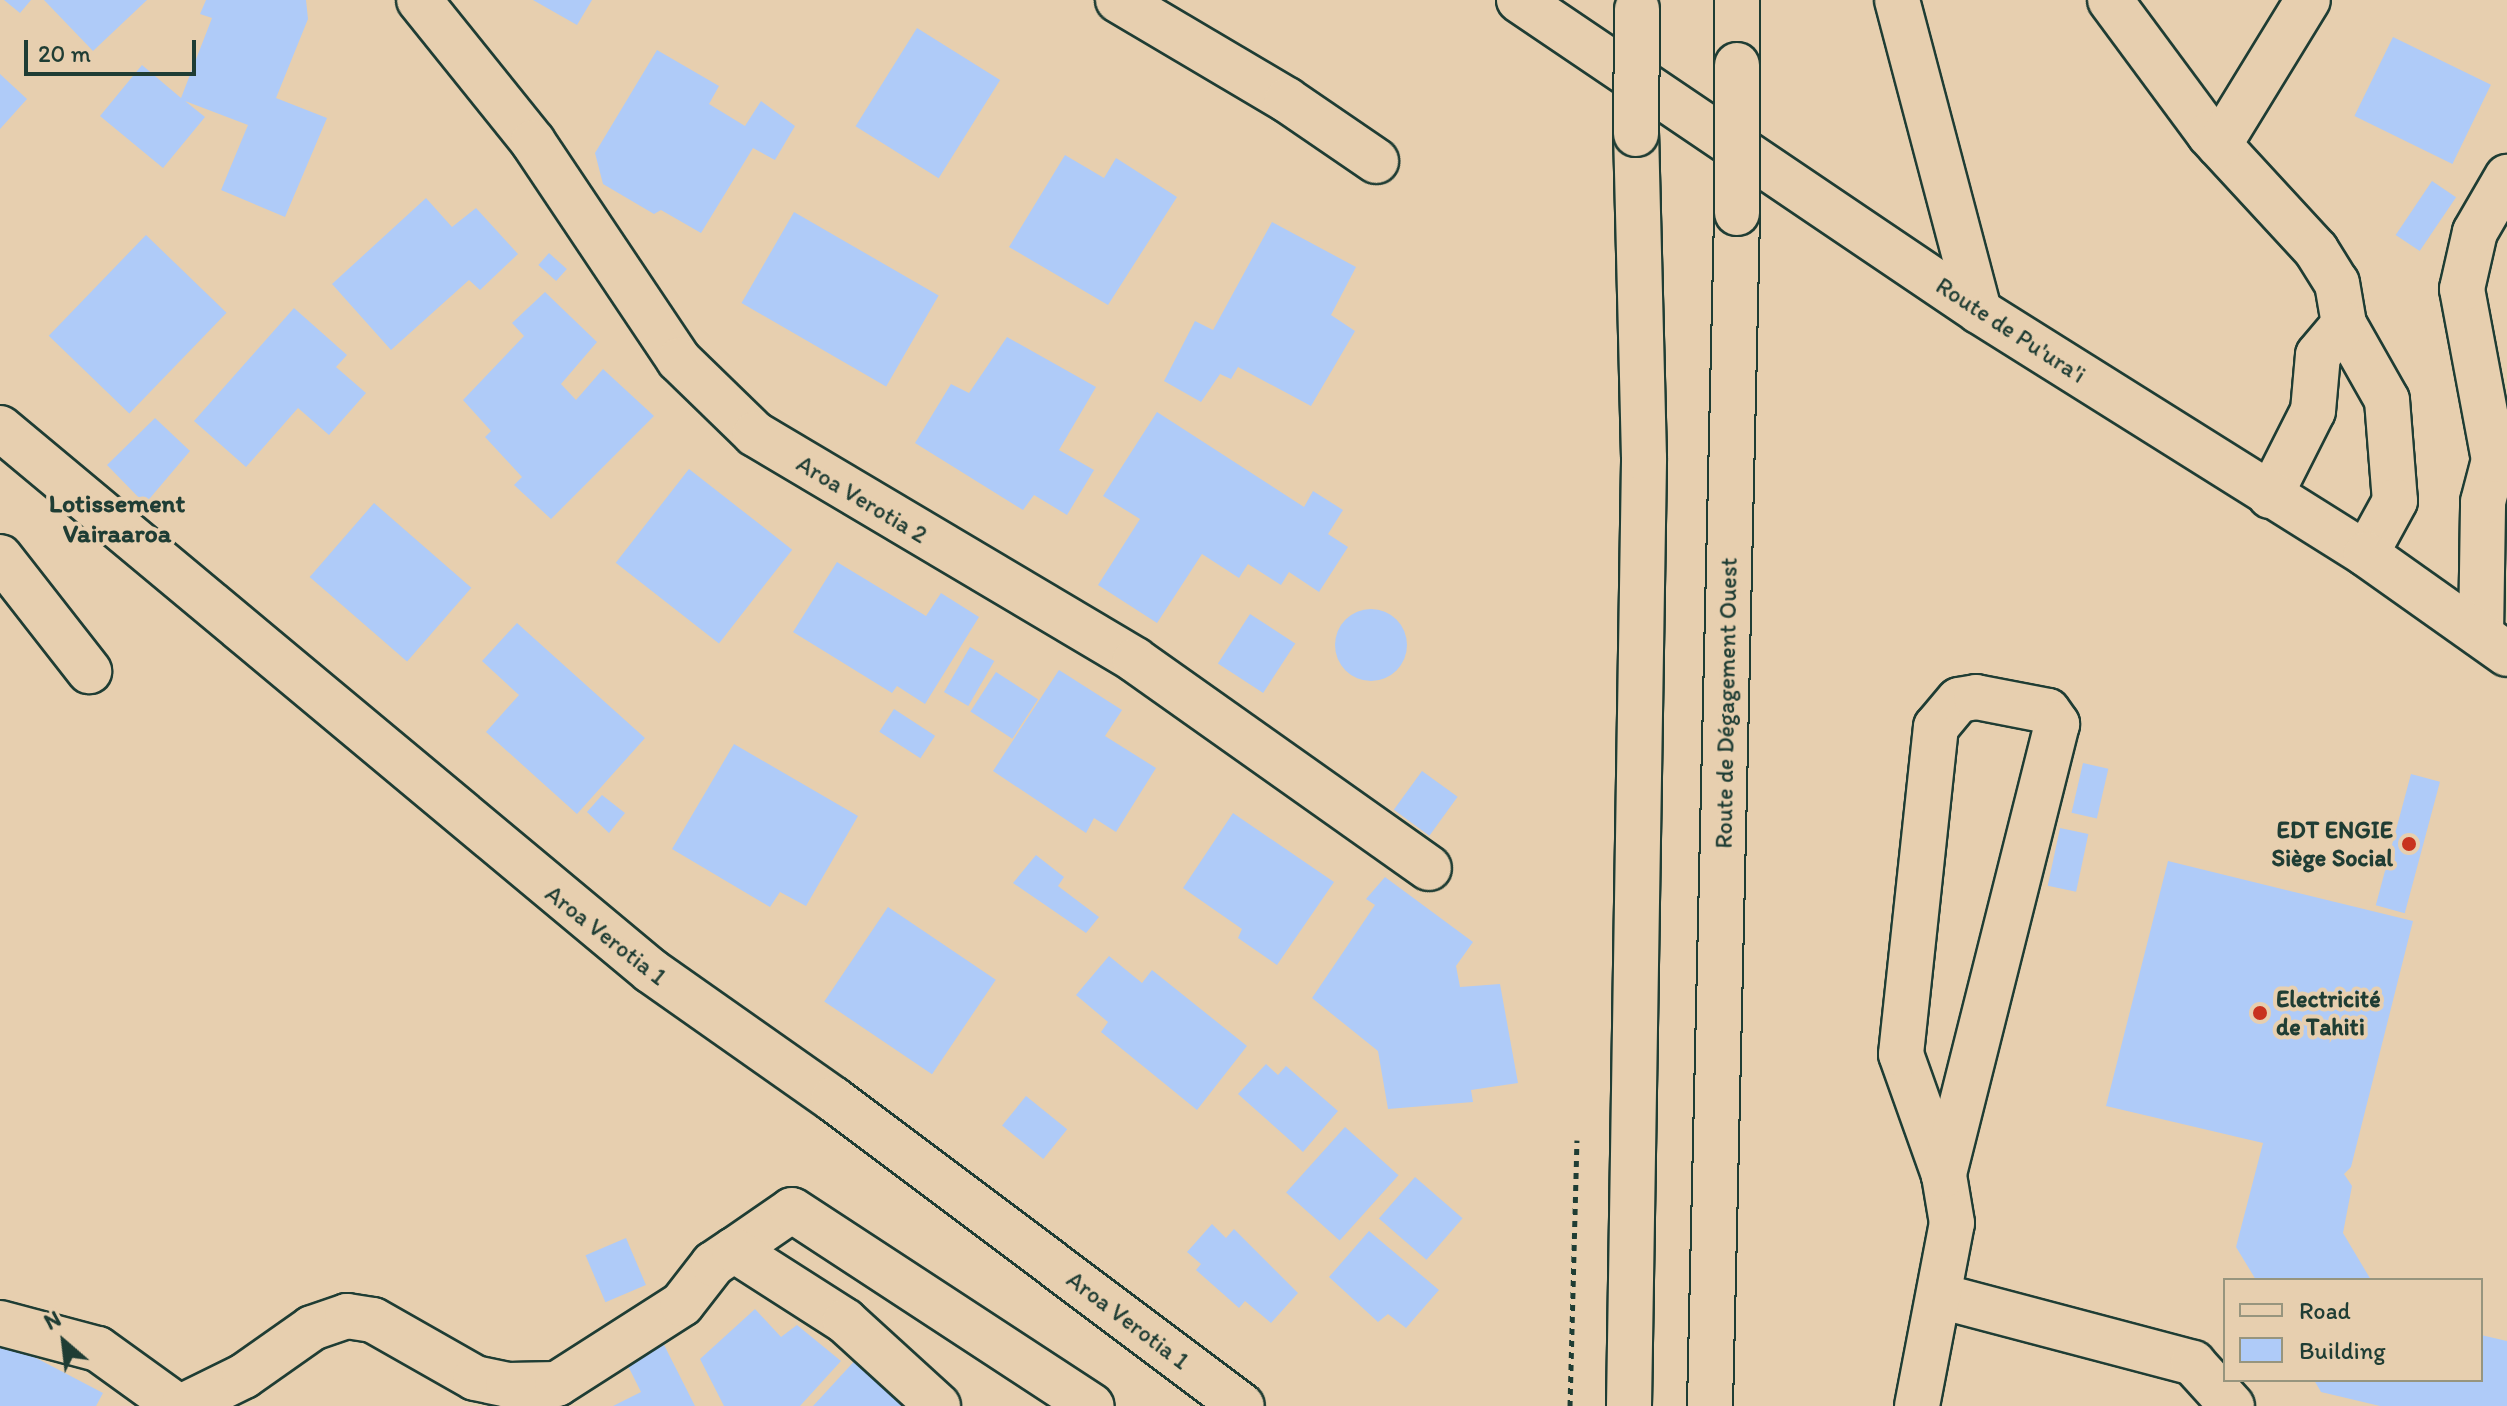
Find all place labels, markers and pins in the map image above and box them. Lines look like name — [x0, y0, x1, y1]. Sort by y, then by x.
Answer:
place label: EDT ENGIE Siège Social — [2270, 816, 2393, 872]
marker: EDT ENGIE Siège Social — [2400, 835, 2418, 853]
place label: Electricité de Tahiti — [2276, 985, 2381, 1041]
marker: Electricité de Tahiti — [2251, 1004, 2269, 1022]

